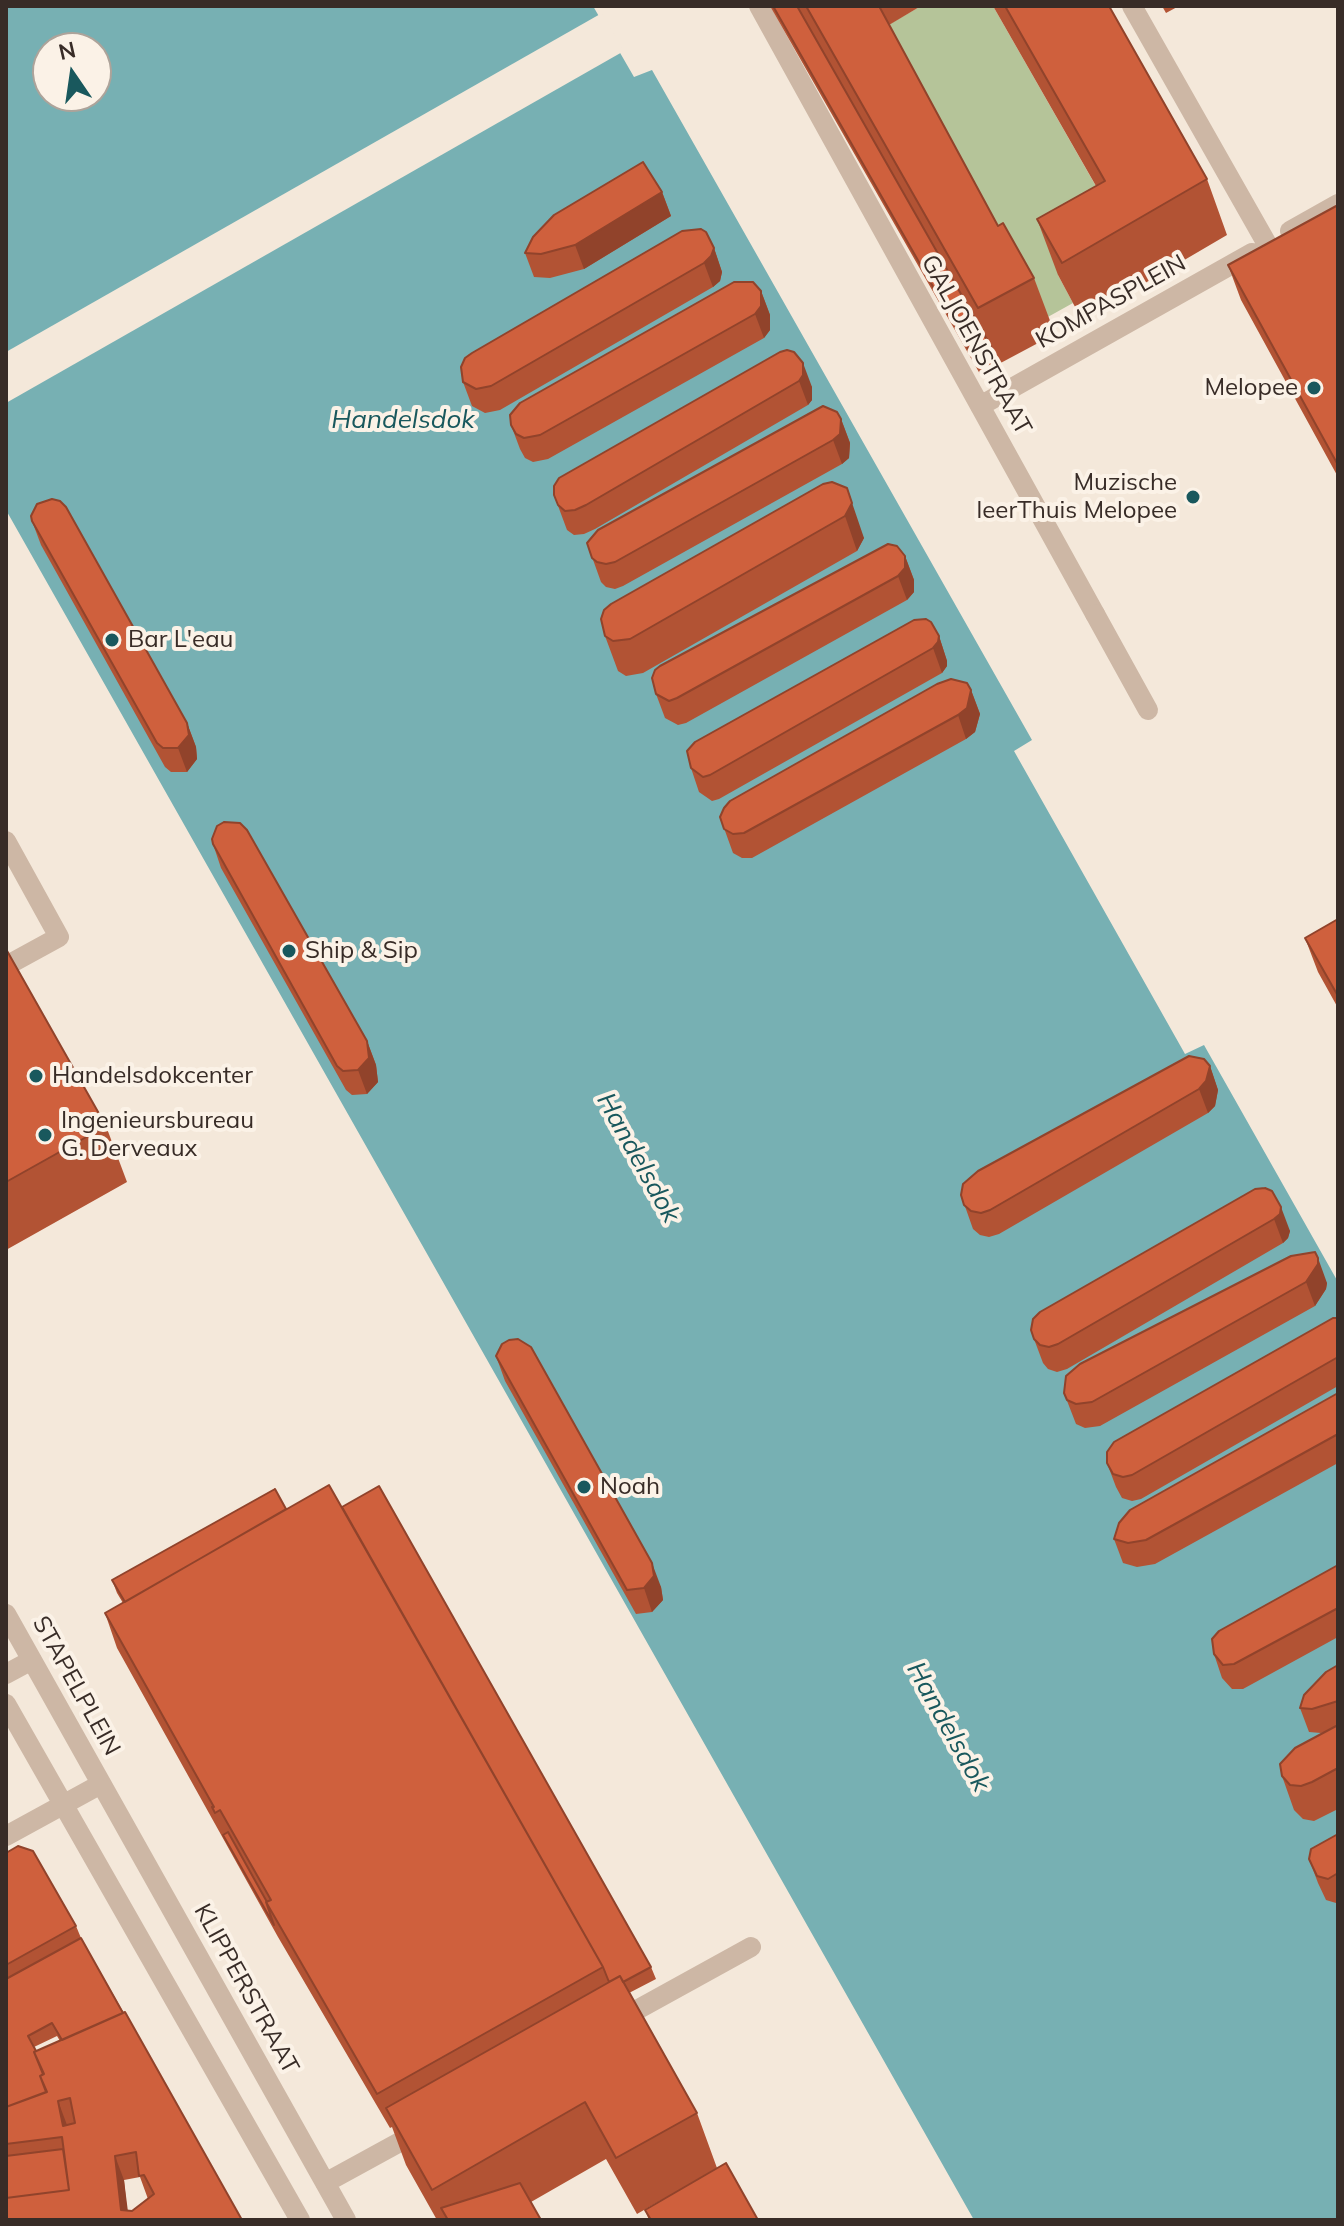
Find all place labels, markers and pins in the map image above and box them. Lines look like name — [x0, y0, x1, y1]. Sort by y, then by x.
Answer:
place label: Melopee — [1204, 374, 1298, 402]
marker: Melopee — [1305, 379, 1323, 397]
place label: Muzische leerThuis Melopee — [977, 469, 1177, 525]
marker: Muzische leerThuis Melopee — [1184, 488, 1202, 506]
place label: Bar L'eau — [128, 626, 233, 654]
marker: Bar L'eau — [103, 631, 121, 649]
place label: Ship & Sip — [305, 937, 418, 965]
marker: Ship & Sip — [280, 942, 298, 960]
place label: Handelsdokcenter — [52, 1062, 253, 1090]
marker: Handelsdokcenter — [27, 1067, 45, 1085]
place label: Ingenieursbureau G. Derveaux — [61, 1107, 254, 1163]
marker: Ingenieursbureau G. Derveaux — [36, 1126, 54, 1144]
place label: Noah — [600, 1473, 660, 1501]
marker: Noah — [575, 1478, 593, 1496]

